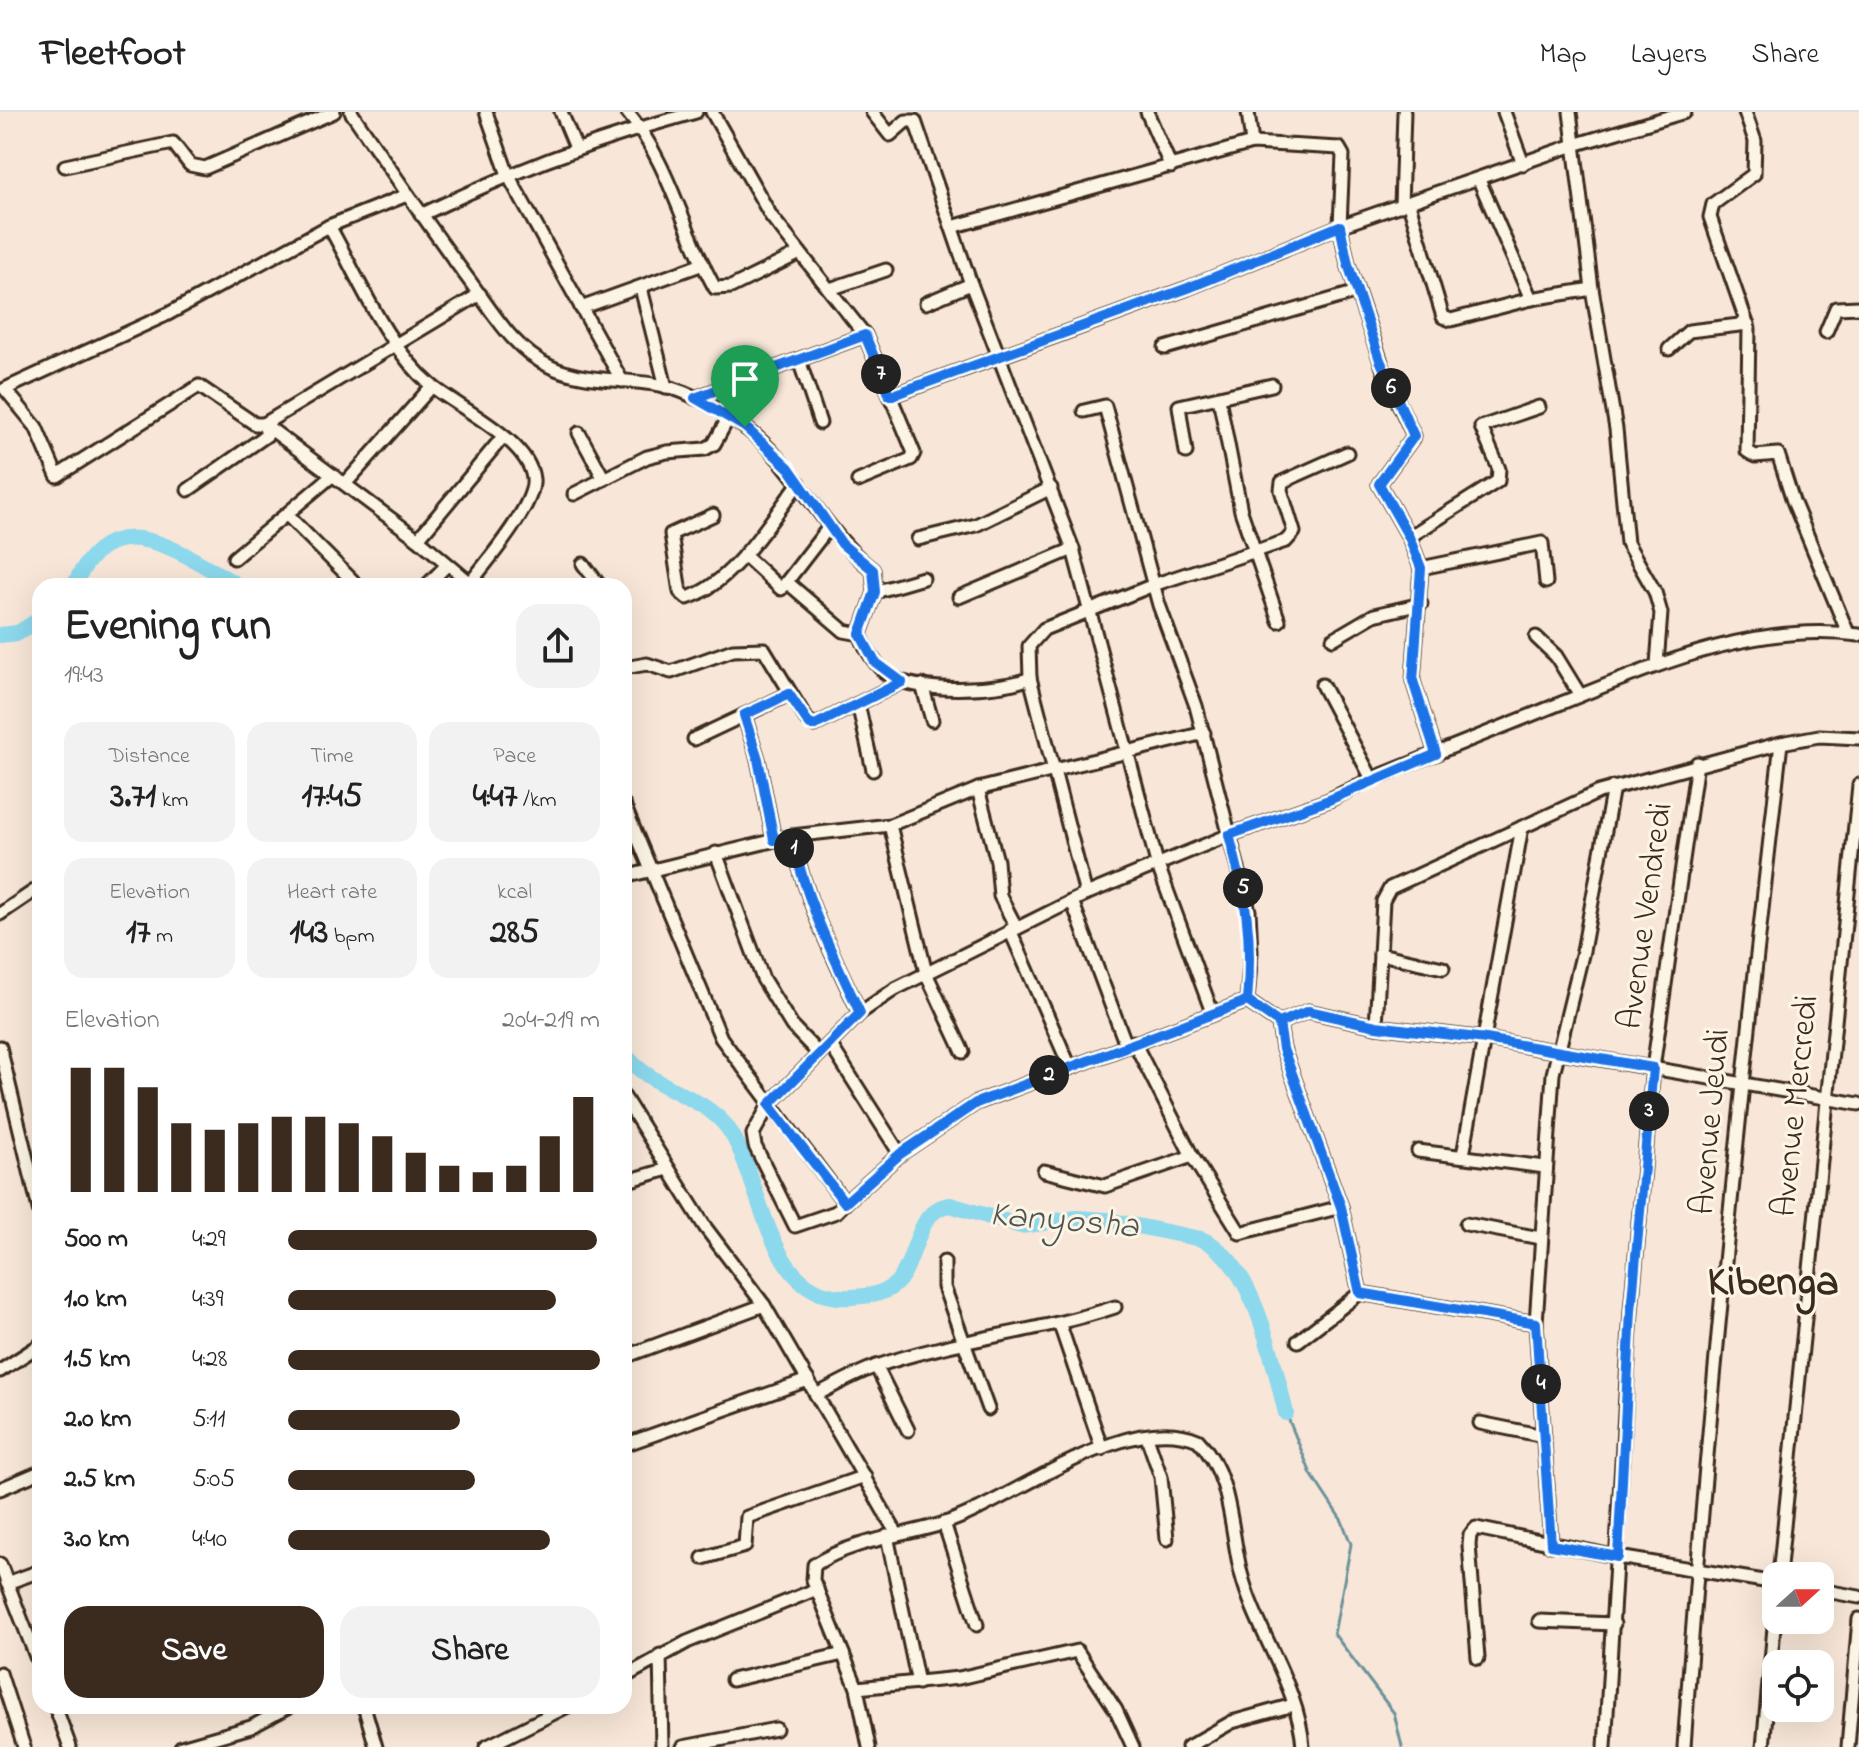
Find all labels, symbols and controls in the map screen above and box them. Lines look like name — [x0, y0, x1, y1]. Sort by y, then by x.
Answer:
text: Fleetfoot — [40, 27, 185, 83]
text: Map — [1539, 35, 1587, 76]
text: Layers — [1631, 35, 1707, 76]
text: Share — [1751, 35, 1819, 76]
pin — [711, 345, 779, 427]
pin: 7 — [861, 354, 901, 394]
icon: arrive — [723, 357, 767, 401]
text: 7 — [876, 358, 886, 390]
pin: 6 — [1371, 368, 1411, 408]
text: 6 — [1386, 372, 1396, 404]
text: Evening run — [64, 595, 271, 659]
button: share — [516, 604, 600, 688]
text: 19:43 — [64, 657, 104, 695]
text: Distance — [109, 741, 190, 773]
text: Time — [310, 741, 354, 773]
text: Pace — [493, 741, 536, 773]
text: 3.71 — [110, 773, 156, 823]
text: 17:45 — [301, 773, 363, 823]
text: 4:47 — [473, 773, 518, 823]
text: km — [156, 785, 188, 817]
text: /km — [518, 785, 557, 817]
street label: Avenue Vendredi — [1606, 800, 1688, 1032]
pin: 1 — [774, 828, 814, 868]
text: 1 — [791, 832, 798, 864]
pin: 5 — [1223, 868, 1263, 908]
text: 5 — [1237, 872, 1249, 904]
text: Elevation — [109, 877, 190, 909]
text: Heart rate — [287, 877, 377, 909]
text: kcal — [497, 877, 532, 909]
text: 17 — [126, 909, 150, 959]
text: 143 — [289, 909, 328, 959]
text: 285 — [490, 909, 539, 959]
text: m — [150, 921, 173, 953]
text: bpm — [328, 921, 375, 953]
street label: Avenue Mercredi — [1760, 993, 1834, 1219]
text: Elevation — [64, 1002, 160, 1040]
text: 204–219 m — [502, 1002, 600, 1040]
street label: Avenue Jeudi — [1679, 1027, 1745, 1217]
pin: 2 — [1029, 1055, 1069, 1095]
text: 2 — [1044, 1059, 1054, 1091]
pin: 3 — [1629, 1091, 1669, 1131]
text: 3 — [1644, 1095, 1654, 1127]
water label: Kanyosha — [987, 1189, 1141, 1255]
text: 500 m — [64, 1221, 128, 1259]
text: 4:29 — [192, 1221, 226, 1259]
district label: Kibenga — [1707, 1253, 1839, 1315]
text: 1.0 km — [64, 1281, 127, 1319]
text: 4:39 — [192, 1281, 224, 1319]
text: 1.5 km — [64, 1341, 131, 1379]
text: 4:28 — [192, 1341, 228, 1379]
pin: 4 — [1521, 1364, 1561, 1404]
text: 4 — [1536, 1368, 1546, 1400]
text: 2.0 km — [64, 1401, 132, 1439]
text: 5:11 — [192, 1401, 226, 1439]
text: 2.5 km — [64, 1461, 135, 1499]
text: 5:05 — [192, 1461, 235, 1499]
text: 3.0 km — [64, 1521, 129, 1559]
text: 4:40 — [192, 1521, 227, 1559]
north arrow — [1762, 1562, 1834, 1634]
map controls — [1762, 1562, 1834, 1722]
button: Save — [64, 1606, 324, 1698]
button: Share — [340, 1606, 600, 1698]
button: locate — [1762, 1650, 1834, 1722]

